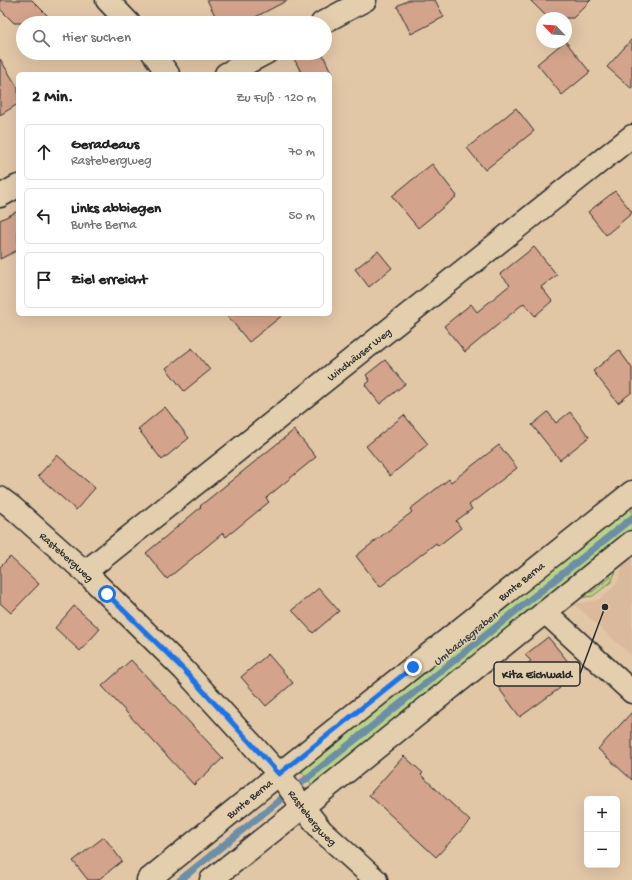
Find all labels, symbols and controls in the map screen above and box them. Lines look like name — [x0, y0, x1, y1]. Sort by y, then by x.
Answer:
north arrow — [536, 12, 572, 48]
search box — [16, 16, 332, 60]
icon: search — [30, 27, 52, 49]
text: Hier suchen — [62, 29, 131, 47]
text: 2 Min. — [32, 88, 73, 108]
text: Zu Fuß · 120 m — [236, 91, 316, 106]
text: Geradeaus — [71, 136, 139, 154]
icon: ahead — [33, 141, 55, 163]
text: 70 m — [289, 145, 315, 160]
text: Rastebergweg — [71, 154, 152, 169]
text: Links abbiegen — [71, 200, 161, 218]
icon: left — [33, 205, 55, 227]
text: 50 m — [288, 209, 315, 224]
text: Bunte Berna — [71, 218, 136, 233]
icon: arrive — [33, 269, 55, 291]
text: Ziel erreicht — [71, 271, 147, 289]
street label: Windhäuser Weg — [326, 326, 394, 384]
street label: Rastebergweg — [36, 531, 95, 585]
street label: Bunte Berna — [496, 560, 548, 605]
route start — [98, 585, 116, 603]
water label: Umbachsgraben — [431, 609, 502, 670]
route end — [404, 658, 422, 676]
callout: Kita Eichwald — [494, 662, 580, 686]
text: Kita Eichwald — [501, 669, 574, 683]
street label: Bunte Berna — [224, 777, 276, 822]
street label: Rastebergweg — [285, 789, 338, 849]
map controls — [584, 796, 620, 868]
button: + — [584, 796, 620, 832]
button: − — [584, 832, 620, 868]

